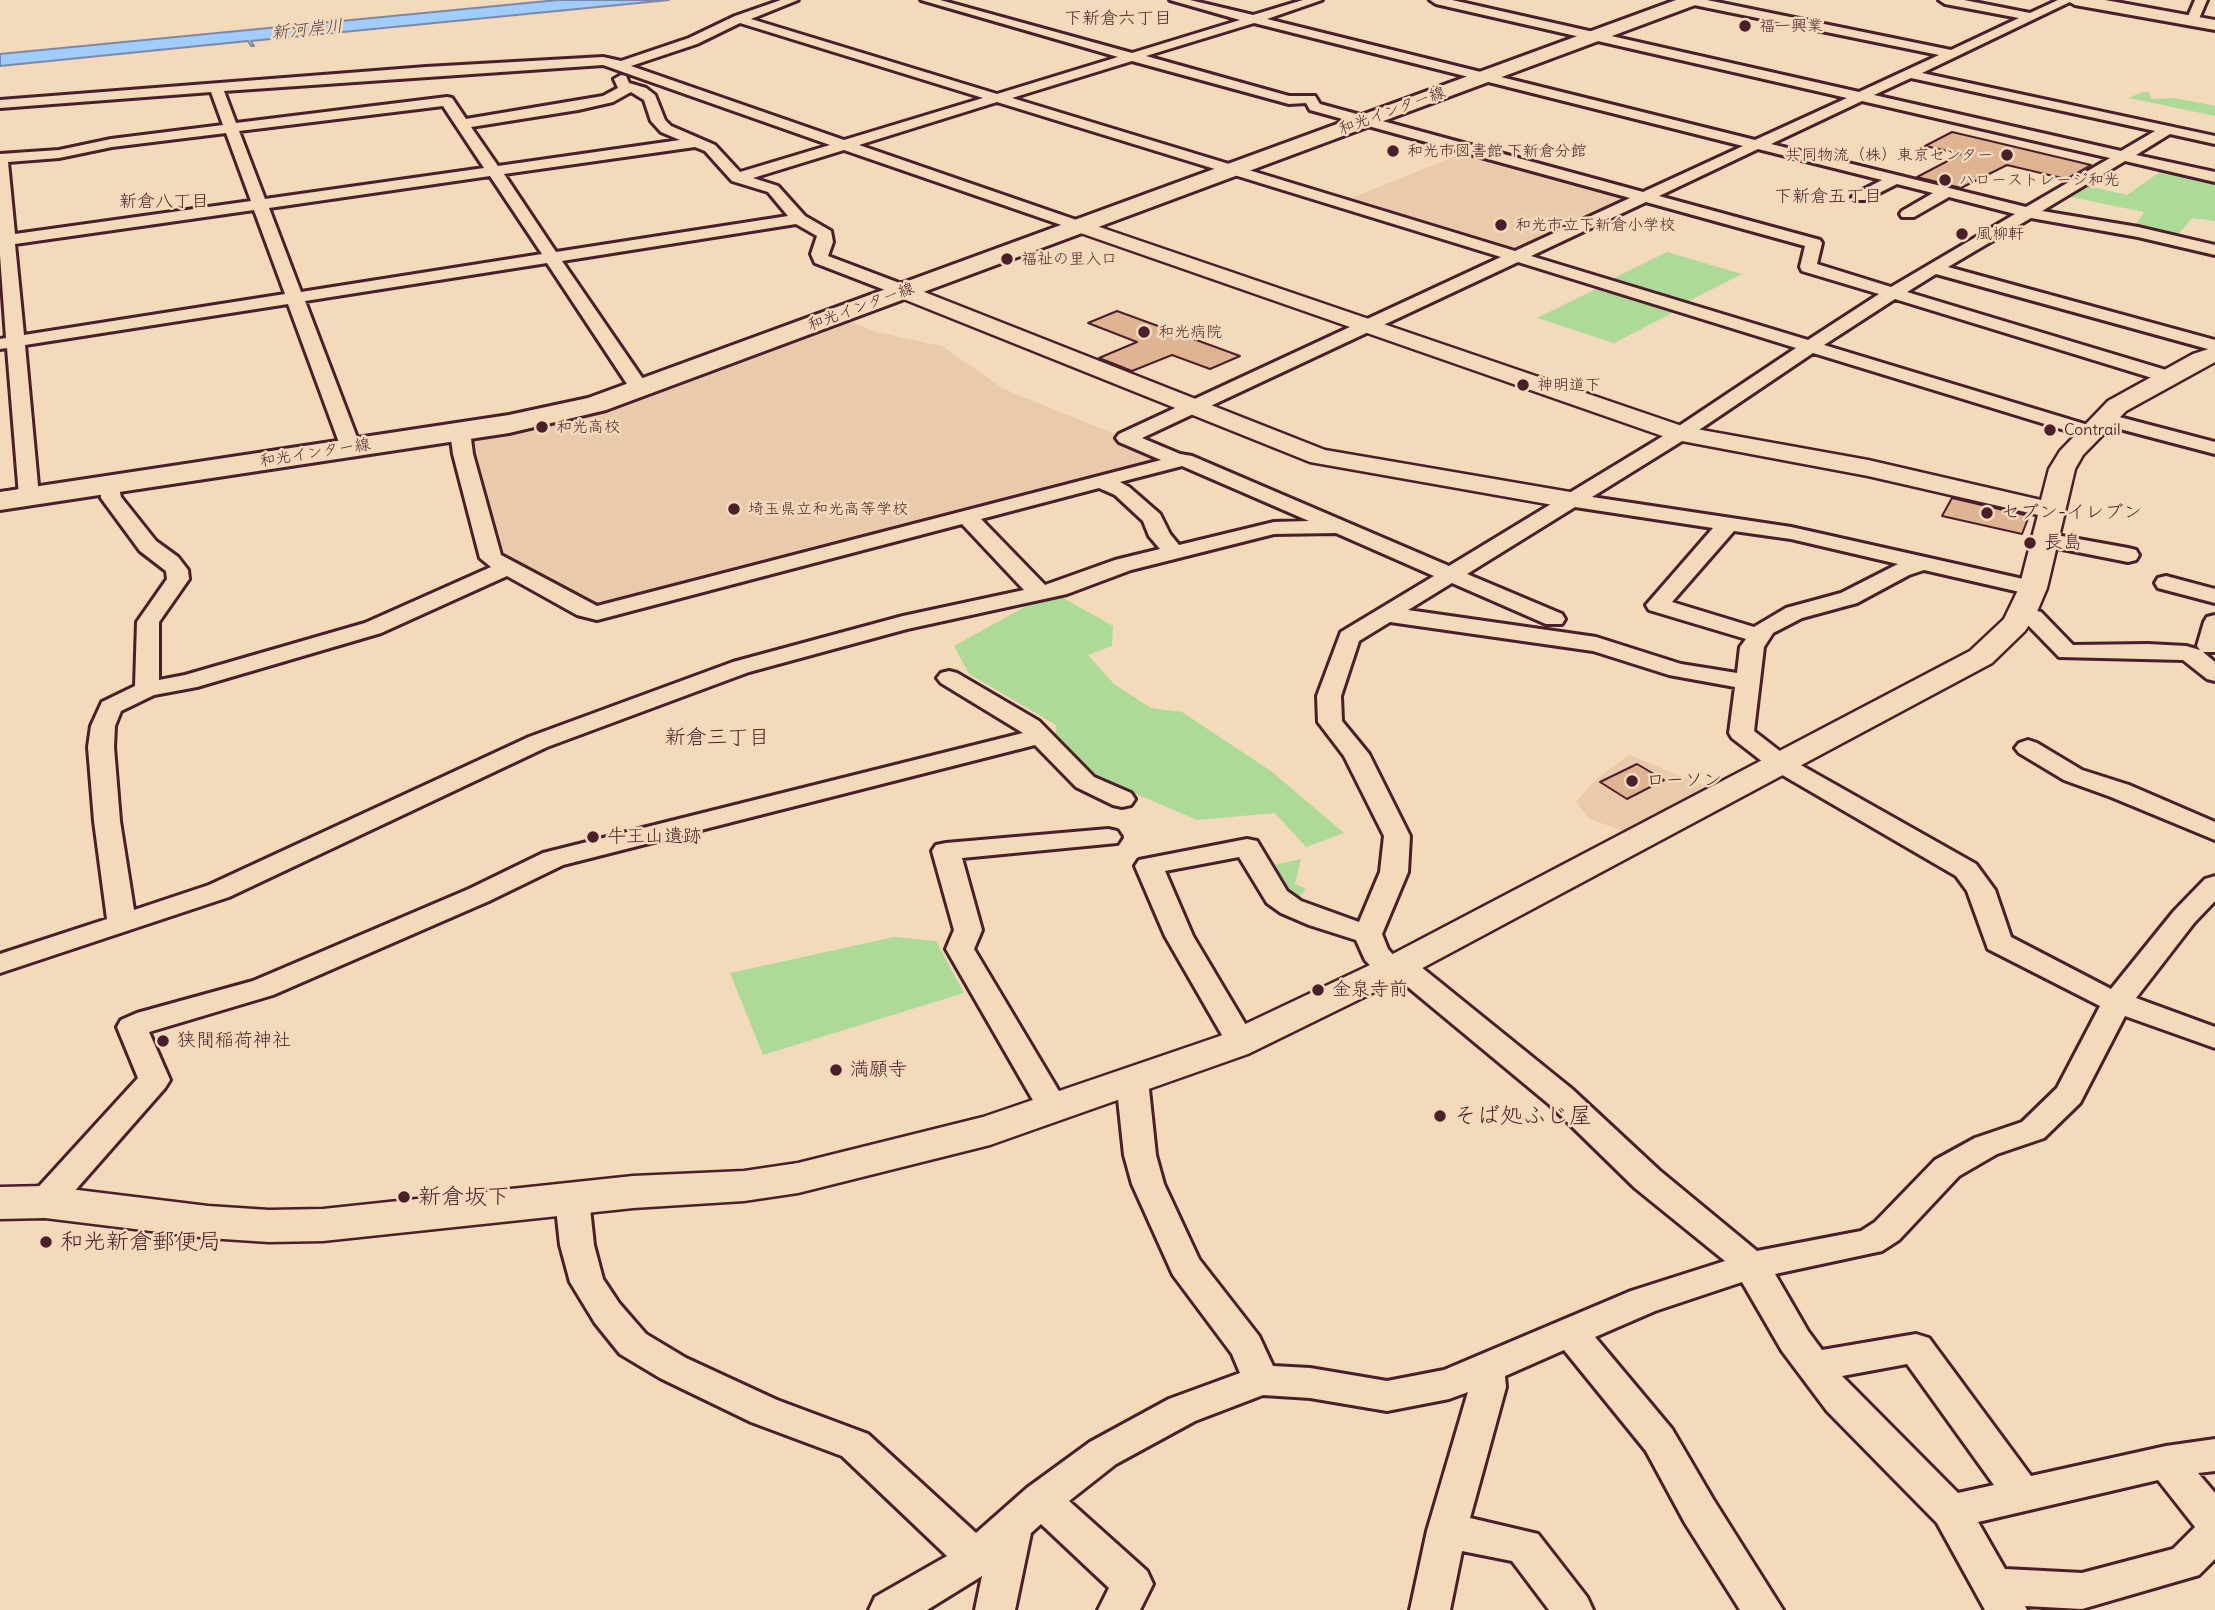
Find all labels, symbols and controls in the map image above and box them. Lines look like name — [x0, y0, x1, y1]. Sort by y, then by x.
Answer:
district label: 下新倉六丁目 — [1064, 8, 1172, 30]
water label: 新河岸川 — [270, 15, 344, 45]
place label: 福一興業 — [1759, 16, 1823, 36]
marker: 福一興業 — [1737, 18, 1753, 34]
street label: 和光インター線 — [1336, 83, 1448, 139]
place label: 和光市図書館 下新倉分館 — [1407, 141, 1587, 161]
marker: 和光市図書館 下新倉分館 — [1385, 143, 1401, 159]
place label: 共同物流（株）東京センター — [1785, 145, 1993, 165]
marker: 共同物流（株）東京センター — [1999, 147, 2015, 163]
place label: ハローストレージ和光 — [1959, 170, 2120, 190]
marker: ハローストレージ和光 — [1937, 172, 1953, 188]
district label: 下新倉五丁目 — [1774, 186, 1882, 208]
district label: 新倉八丁目 — [119, 191, 209, 213]
place label: 和光市立下新倉小学校 — [1515, 215, 1675, 235]
marker: 和光市立下新倉小学校 — [1493, 217, 1509, 233]
place label: 風柳軒 — [1976, 224, 2024, 244]
marker: 風柳軒 — [1954, 226, 1970, 242]
place label: 福祉の里入口 — [1021, 249, 1117, 269]
marker: 福祉の里入口 — [999, 251, 1015, 267]
street label: 和光インター線 — [805, 279, 917, 335]
place label: 和光病院 — [1158, 322, 1222, 342]
marker: 和光病院 — [1136, 324, 1152, 340]
place label: 神明道下 — [1537, 375, 1601, 395]
marker: 神明道下 — [1515, 377, 1531, 393]
place label: 和光高校 — [556, 417, 620, 437]
marker: 和光高校 — [534, 419, 550, 435]
place label: Contrail — [2064, 420, 2121, 440]
marker: Contrail — [2042, 422, 2058, 438]
street label: 和光インター線 — [258, 435, 372, 471]
place label: 埼玉県立和光高等学校 — [748, 499, 908, 519]
marker: 埼玉県立和光高等学校 — [726, 501, 742, 517]
place label: セブン-イレブン — [2001, 502, 2142, 524]
marker: セブン-イレブン — [1979, 505, 1995, 521]
place label: 長島 — [2044, 532, 2082, 554]
marker: 長島 — [2022, 535, 2038, 551]
district label: 新倉三丁目 — [665, 725, 769, 751]
place label: ローソン — [1646, 770, 1722, 792]
marker: ローソン — [1624, 773, 1640, 789]
place label: 牛王山遺跡 — [607, 826, 702, 848]
marker: 牛王山遺跡 — [585, 829, 601, 845]
place label: 金泉寺前 — [1332, 979, 1408, 1001]
marker: 金泉寺前 — [1310, 982, 1326, 998]
place label: 狭間稲荷神社 — [177, 1030, 291, 1052]
marker: 狭間稲荷神社 — [155, 1033, 171, 1049]
place label: 満願寺 — [850, 1059, 907, 1081]
marker: 満願寺 — [828, 1062, 844, 1078]
place label: そば処ふじ屋 — [1454, 1102, 1592, 1130]
marker: そば処ふじ屋 — [1432, 1108, 1448, 1124]
place label: 新倉坂下 — [418, 1183, 510, 1211]
marker: 新倉坂下 — [396, 1189, 412, 1205]
place label: 和光新倉郵便局 — [60, 1228, 221, 1256]
marker: 和光新倉郵便局 — [38, 1234, 54, 1250]

